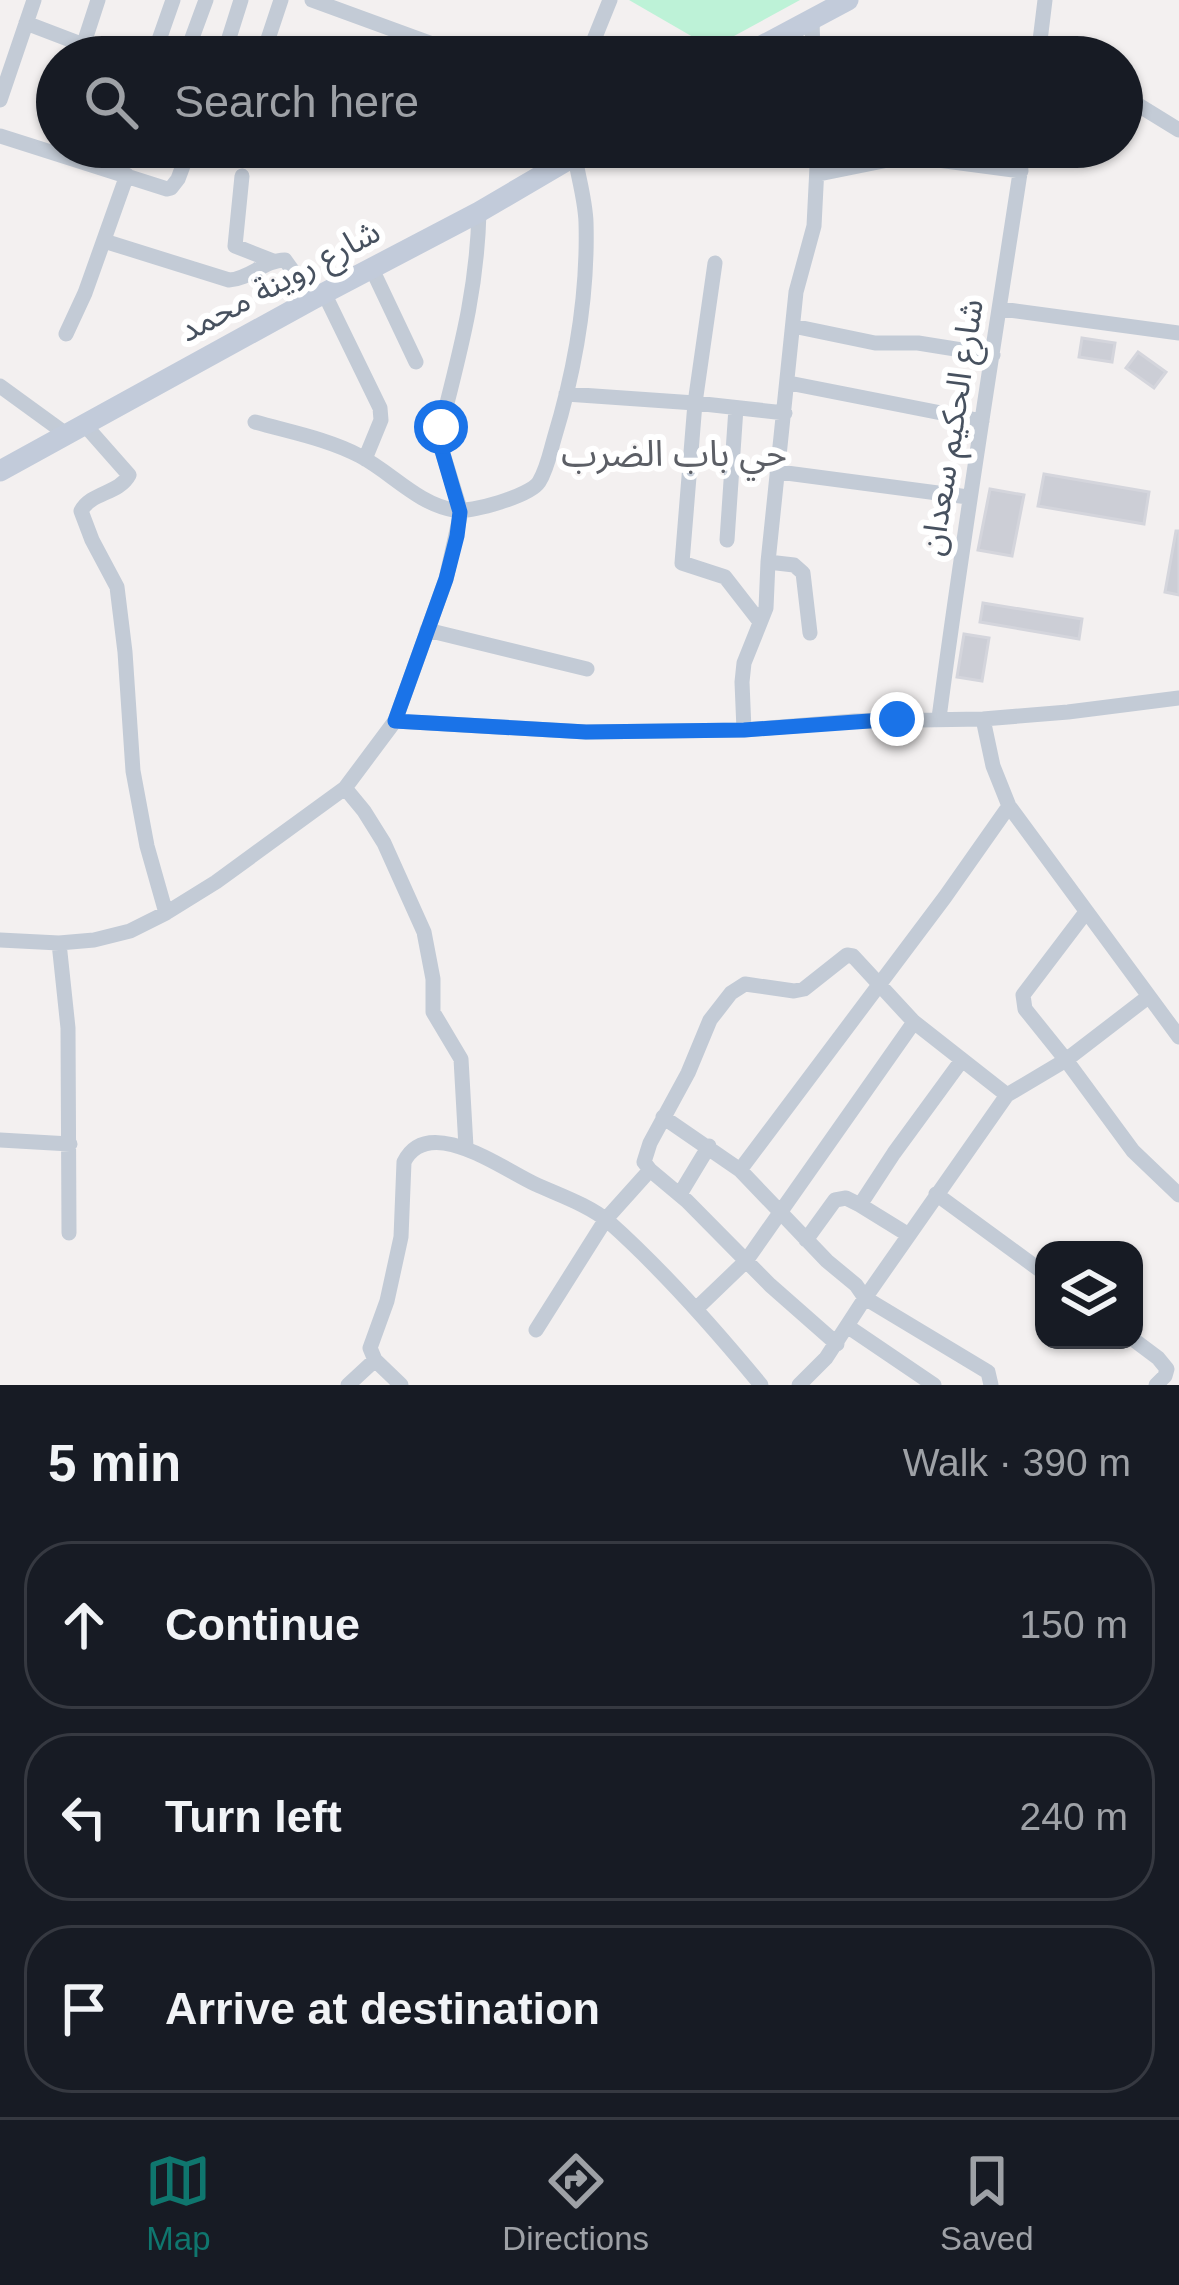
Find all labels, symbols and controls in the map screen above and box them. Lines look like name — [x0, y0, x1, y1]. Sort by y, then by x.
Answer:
search box — [36, 36, 1143, 168]
icon: search — [78, 69, 144, 135]
text: Search here — [174, 76, 419, 127]
street label: شارع روينة محمد — [173, 212, 389, 354]
street label: شارع الحكيم سعدان — [913, 296, 997, 559]
route start — [414, 400, 468, 454]
district label: حي باب الضرب — [561, 433, 787, 481]
route end — [870, 692, 924, 746]
map controls — [1035, 1241, 1143, 1349]
button: layers — [1035, 1241, 1143, 1349]
text: 5 min — [48, 1435, 181, 1492]
text: Walk · 390 m — [903, 1441, 1131, 1484]
icon: ahead — [51, 1592, 117, 1658]
text: Continue — [165, 1599, 360, 1650]
text: 150 m — [1020, 1603, 1128, 1646]
icon: left — [51, 1784, 117, 1850]
text: Turn left — [165, 1791, 342, 1842]
text: 240 m — [1020, 1795, 1128, 1838]
icon: arrive — [51, 1976, 117, 2042]
text: Arrive at destination — [165, 1983, 600, 2034]
tab: Map — [145, 2148, 211, 2258]
tab: Directions — [502, 2148, 649, 2258]
tab: Saved — [940, 2148, 1034, 2258]

